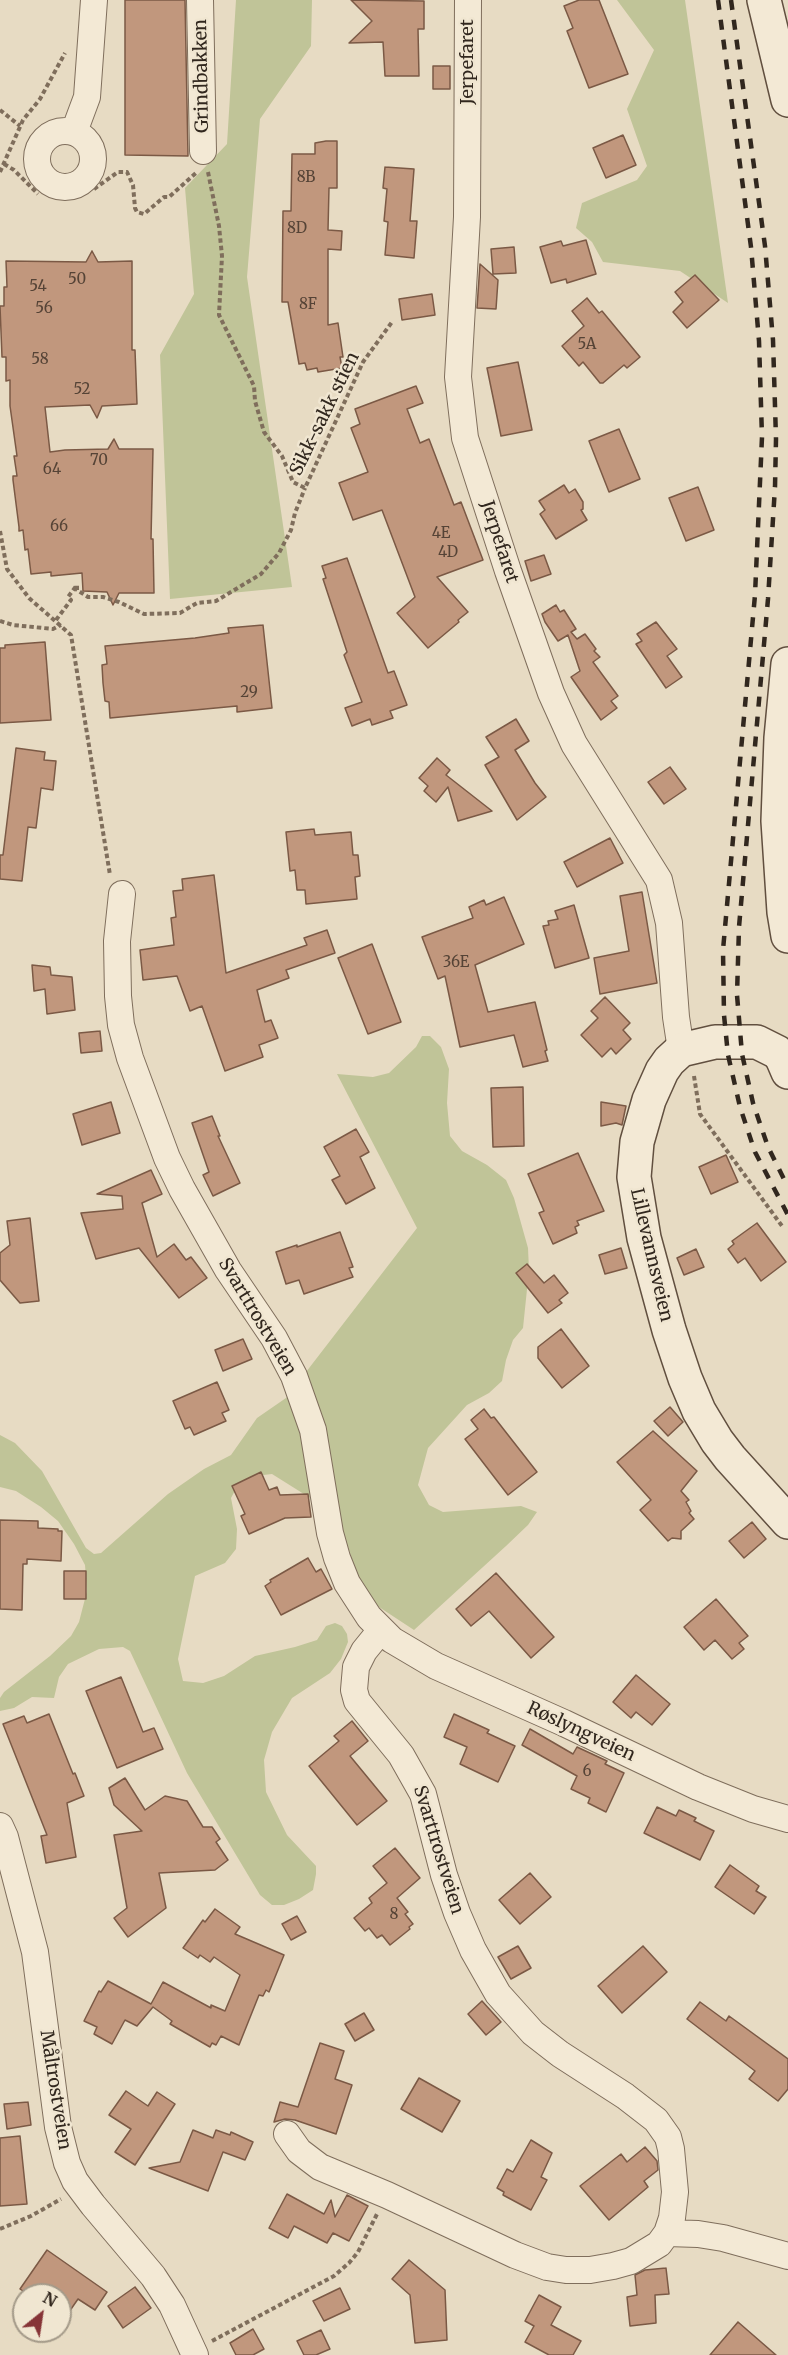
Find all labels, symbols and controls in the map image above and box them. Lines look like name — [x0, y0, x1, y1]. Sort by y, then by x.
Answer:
street label: Grindbakken — [190, 19, 214, 133]
street label: Jerpefaret — [457, 19, 479, 105]
house number: 8B — [297, 169, 315, 187]
house number: 8D — [287, 220, 307, 238]
house number: 50 — [68, 271, 86, 289]
house number: 54 — [29, 278, 47, 296]
house number: 8F — [299, 296, 317, 314]
house number: 56 — [35, 300, 53, 318]
house number: 5A — [578, 336, 596, 354]
street label: Sikk-sakk stien — [286, 349, 364, 479]
house number: 58 — [31, 351, 49, 369]
house number: 52 — [73, 381, 91, 399]
house number: 70 — [90, 452, 108, 470]
house number: 64 — [43, 461, 61, 479]
street label: Jerpefaret — [476, 498, 522, 586]
house number: 66 — [50, 518, 68, 536]
house number: 4E — [432, 525, 450, 543]
house number: 4D — [438, 544, 458, 562]
house number: 29 — [240, 684, 258, 702]
house number: 36E — [443, 954, 469, 972]
street label: Lillevannsveien — [625, 1186, 677, 1324]
street label: Svarttrostveien — [213, 1254, 301, 1380]
street label: Røslyngveien — [523, 1698, 639, 1766]
house number: 6 — [582, 1763, 592, 1781]
street label: Svarttrostveien — [408, 1783, 468, 1917]
house number: 8 — [390, 1906, 398, 1924]
street label: Måltrostveien — [35, 2029, 75, 2151]
north arrow — [12, 2283, 72, 2343]
text: N — [40, 2287, 60, 2311]

